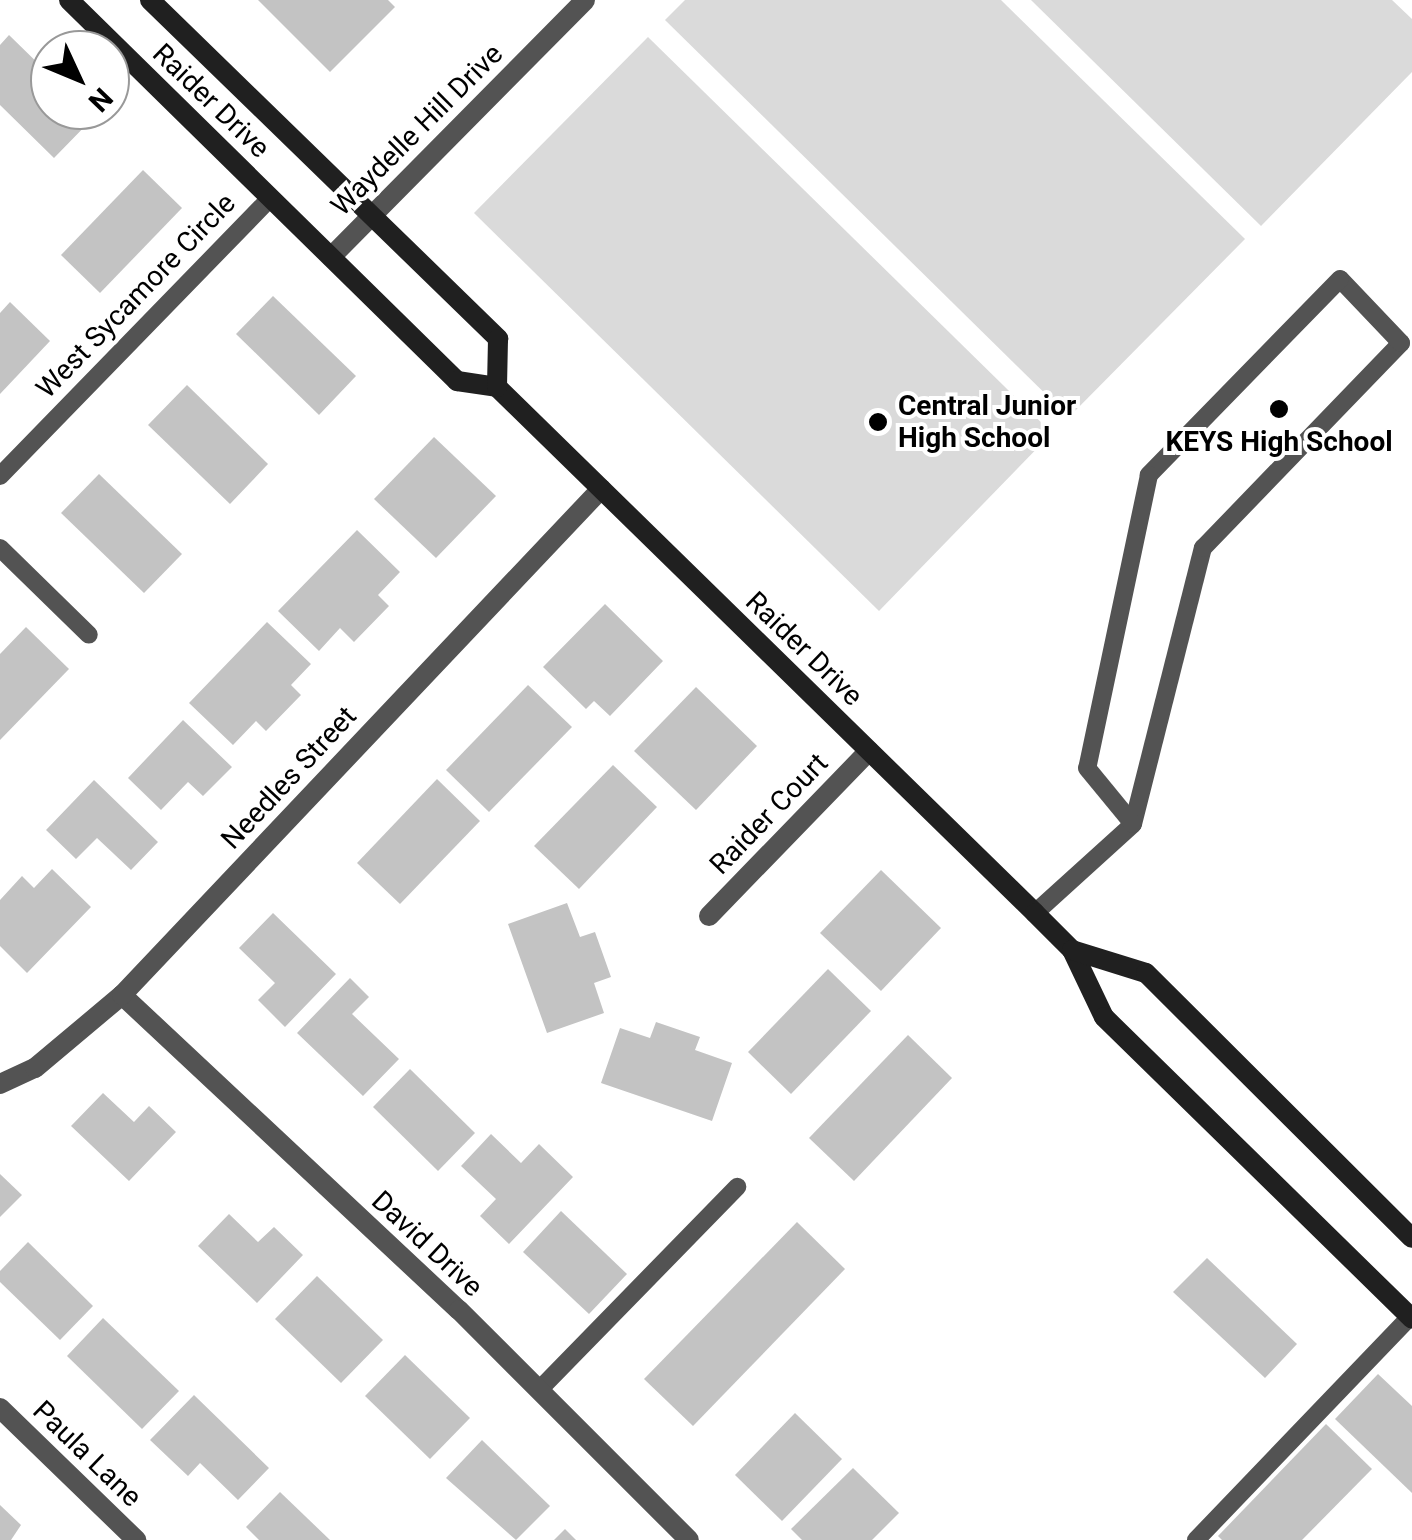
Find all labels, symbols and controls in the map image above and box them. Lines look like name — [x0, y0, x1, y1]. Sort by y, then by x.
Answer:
north arrow — [30, 30, 130, 130]
street label: Raider Drive — [146, 37, 276, 165]
street label: Waydelle Hill Drive — [324, 37, 510, 223]
text: N — [82, 81, 119, 118]
street label: West Sycamore Circle — [30, 187, 242, 405]
place label: Central Junior High School — [898, 389, 1076, 455]
marker: KEYS High School — [1268, 398, 1290, 420]
marker: Central Junior High School — [867, 411, 889, 433]
place label: KEYS High School — [1165, 425, 1393, 459]
street label: Raider Drive — [739, 585, 869, 713]
street label: Needles Street — [215, 700, 363, 856]
street label: Raider Court — [703, 746, 835, 882]
street label: David Drive — [365, 1184, 489, 1304]
street label: Paula Lane — [26, 1394, 148, 1514]

